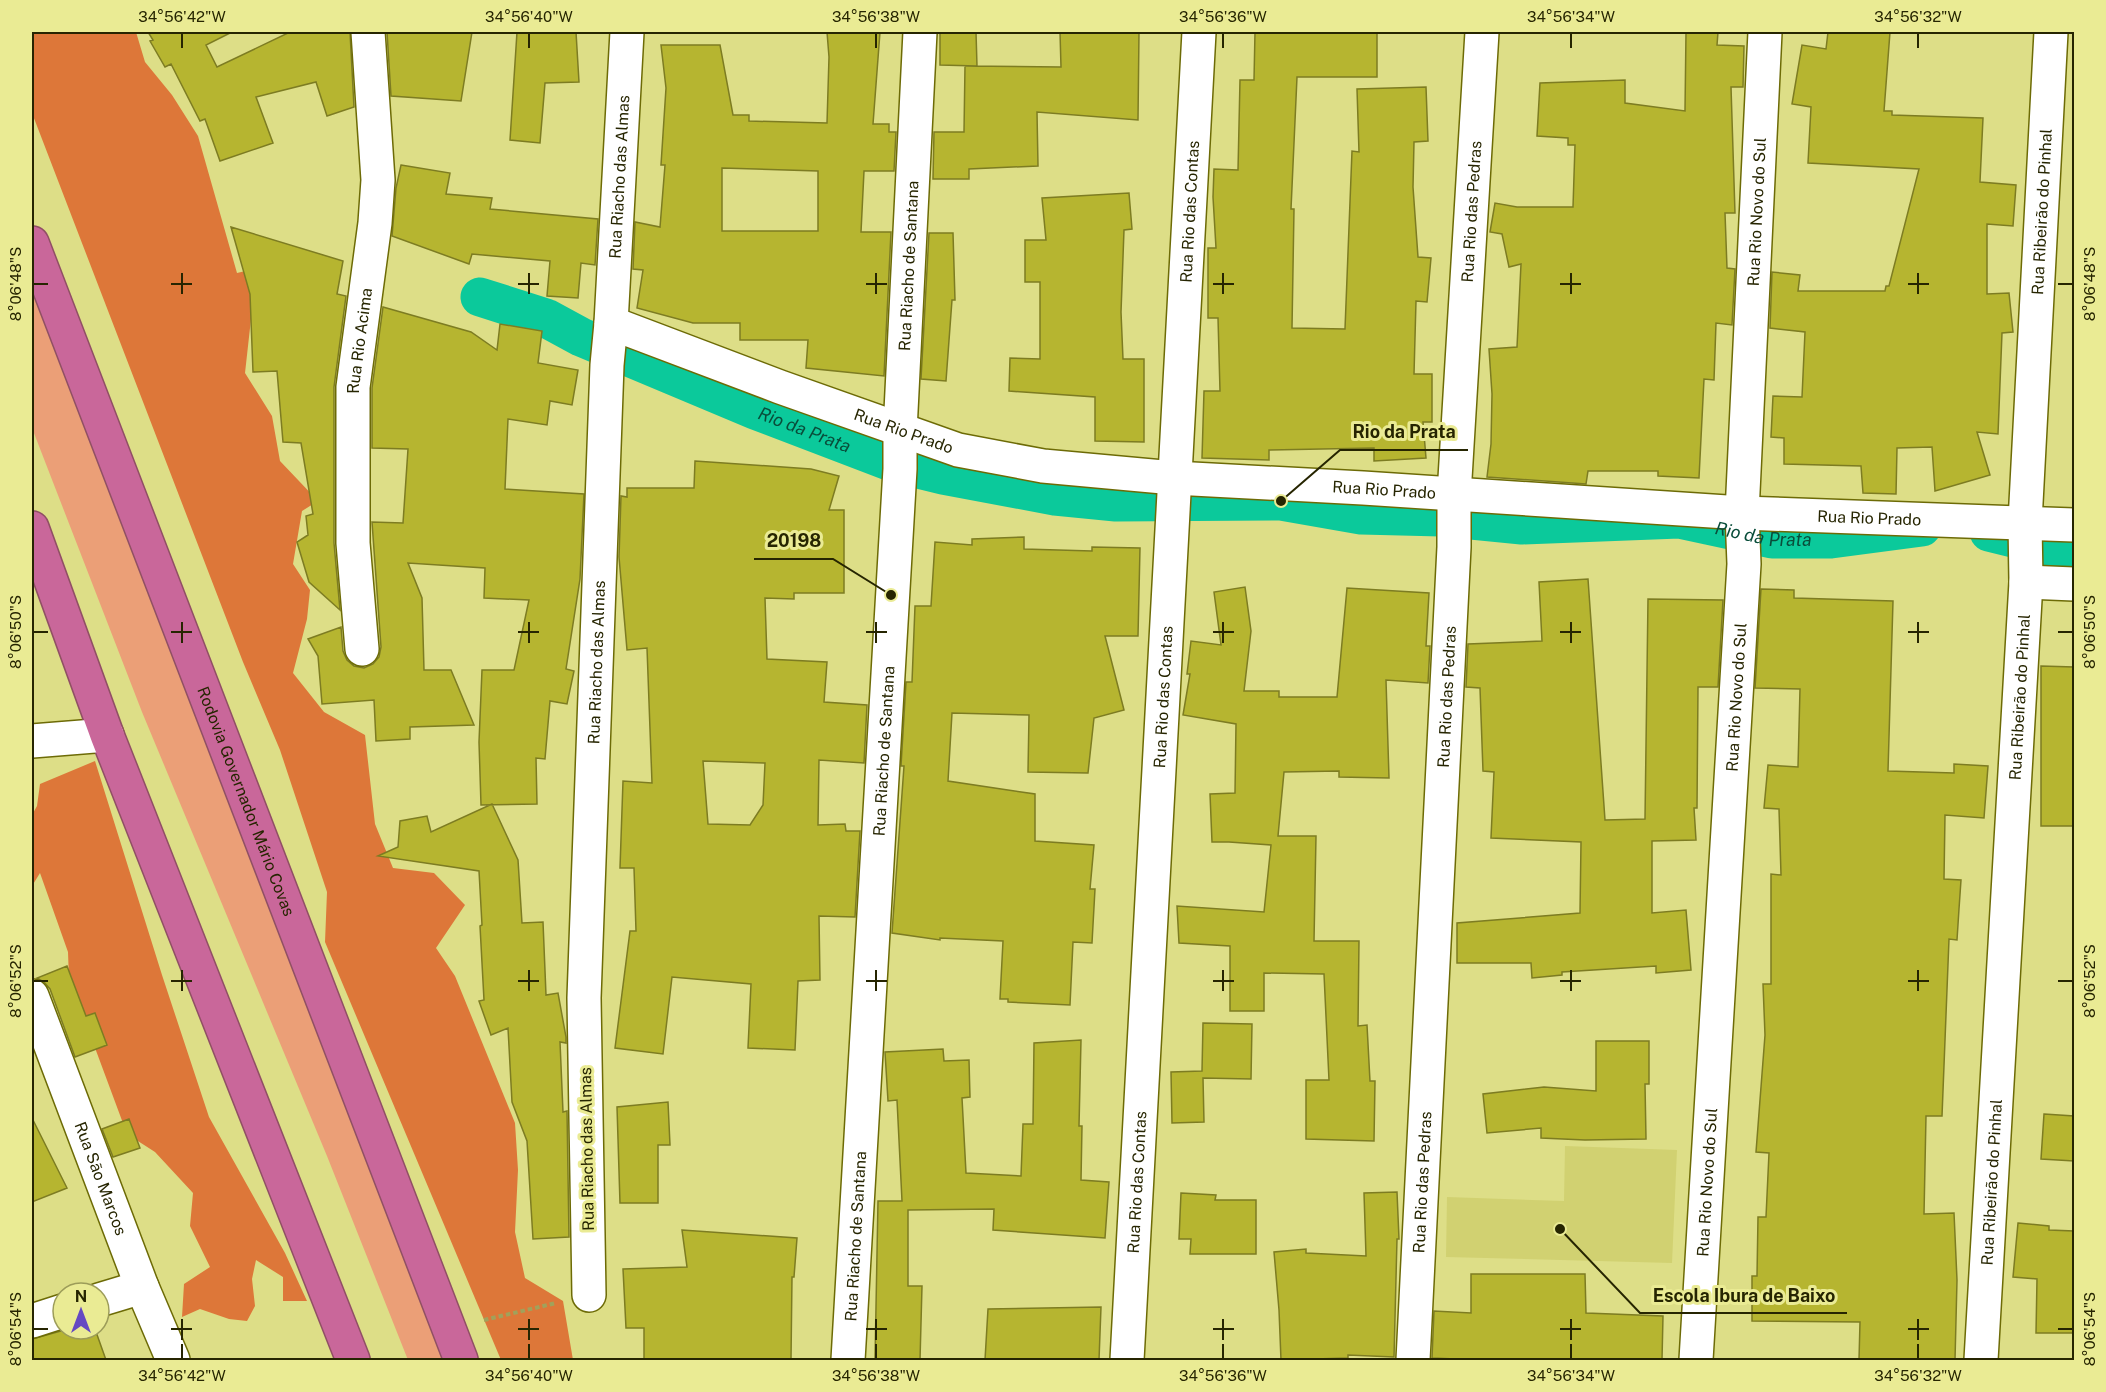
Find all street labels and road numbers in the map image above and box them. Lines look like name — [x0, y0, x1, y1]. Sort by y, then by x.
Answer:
street label: Rua Riacho das Almas — [605, 95, 633, 259]
street label: Rua Ribeirão do Pinhal — [2028, 128, 2055, 295]
street label: Rua Rio Novo do Sul — [1743, 137, 1769, 287]
street label: Rua Rio das Contas — [1176, 140, 1203, 283]
street label: Rua Rio das Pedras — [1457, 140, 1485, 283]
street label: Rua Riacho de Santana — [895, 180, 922, 351]
street label: Rua Rio Acima — [344, 287, 376, 394]
street label: Rua Rio Prado — [852, 405, 956, 457]
street label: Rua Rio Prado — [1332, 477, 1437, 502]
street label: Rua Rio Prado — [1817, 506, 1922, 529]
street label: Rua Riacho das Almas — [584, 580, 609, 745]
street label: Rua Ribeirão do Pinhal — [2005, 613, 2034, 781]
street label: Rua Rio Novo do Sul — [1722, 622, 1750, 772]
street label: Rua Rio das Contas — [1150, 625, 1176, 769]
street label: Rua Rio das Pedras — [1433, 625, 1460, 768]
street label: Rua Riacho de Santana — [869, 665, 898, 837]
street label: Rodovia Governador Mário Covas — [194, 684, 299, 919]
street label: Rua Riacho das Almas — [576, 1067, 598, 1231]
street label: Rua Ribeirão do Pinhal — [1977, 1098, 2006, 1266]
street label: Rua Rio Novo do Sul — [1693, 1107, 1721, 1257]
street label: Rua Rio das Contas — [1123, 1111, 1150, 1254]
street label: Rua Rio das Pedras — [1409, 1111, 1435, 1254]
street label: Rua São Marcos — [71, 1119, 131, 1238]
street label: Rua Riacho de Santana — [841, 1150, 870, 1322]

